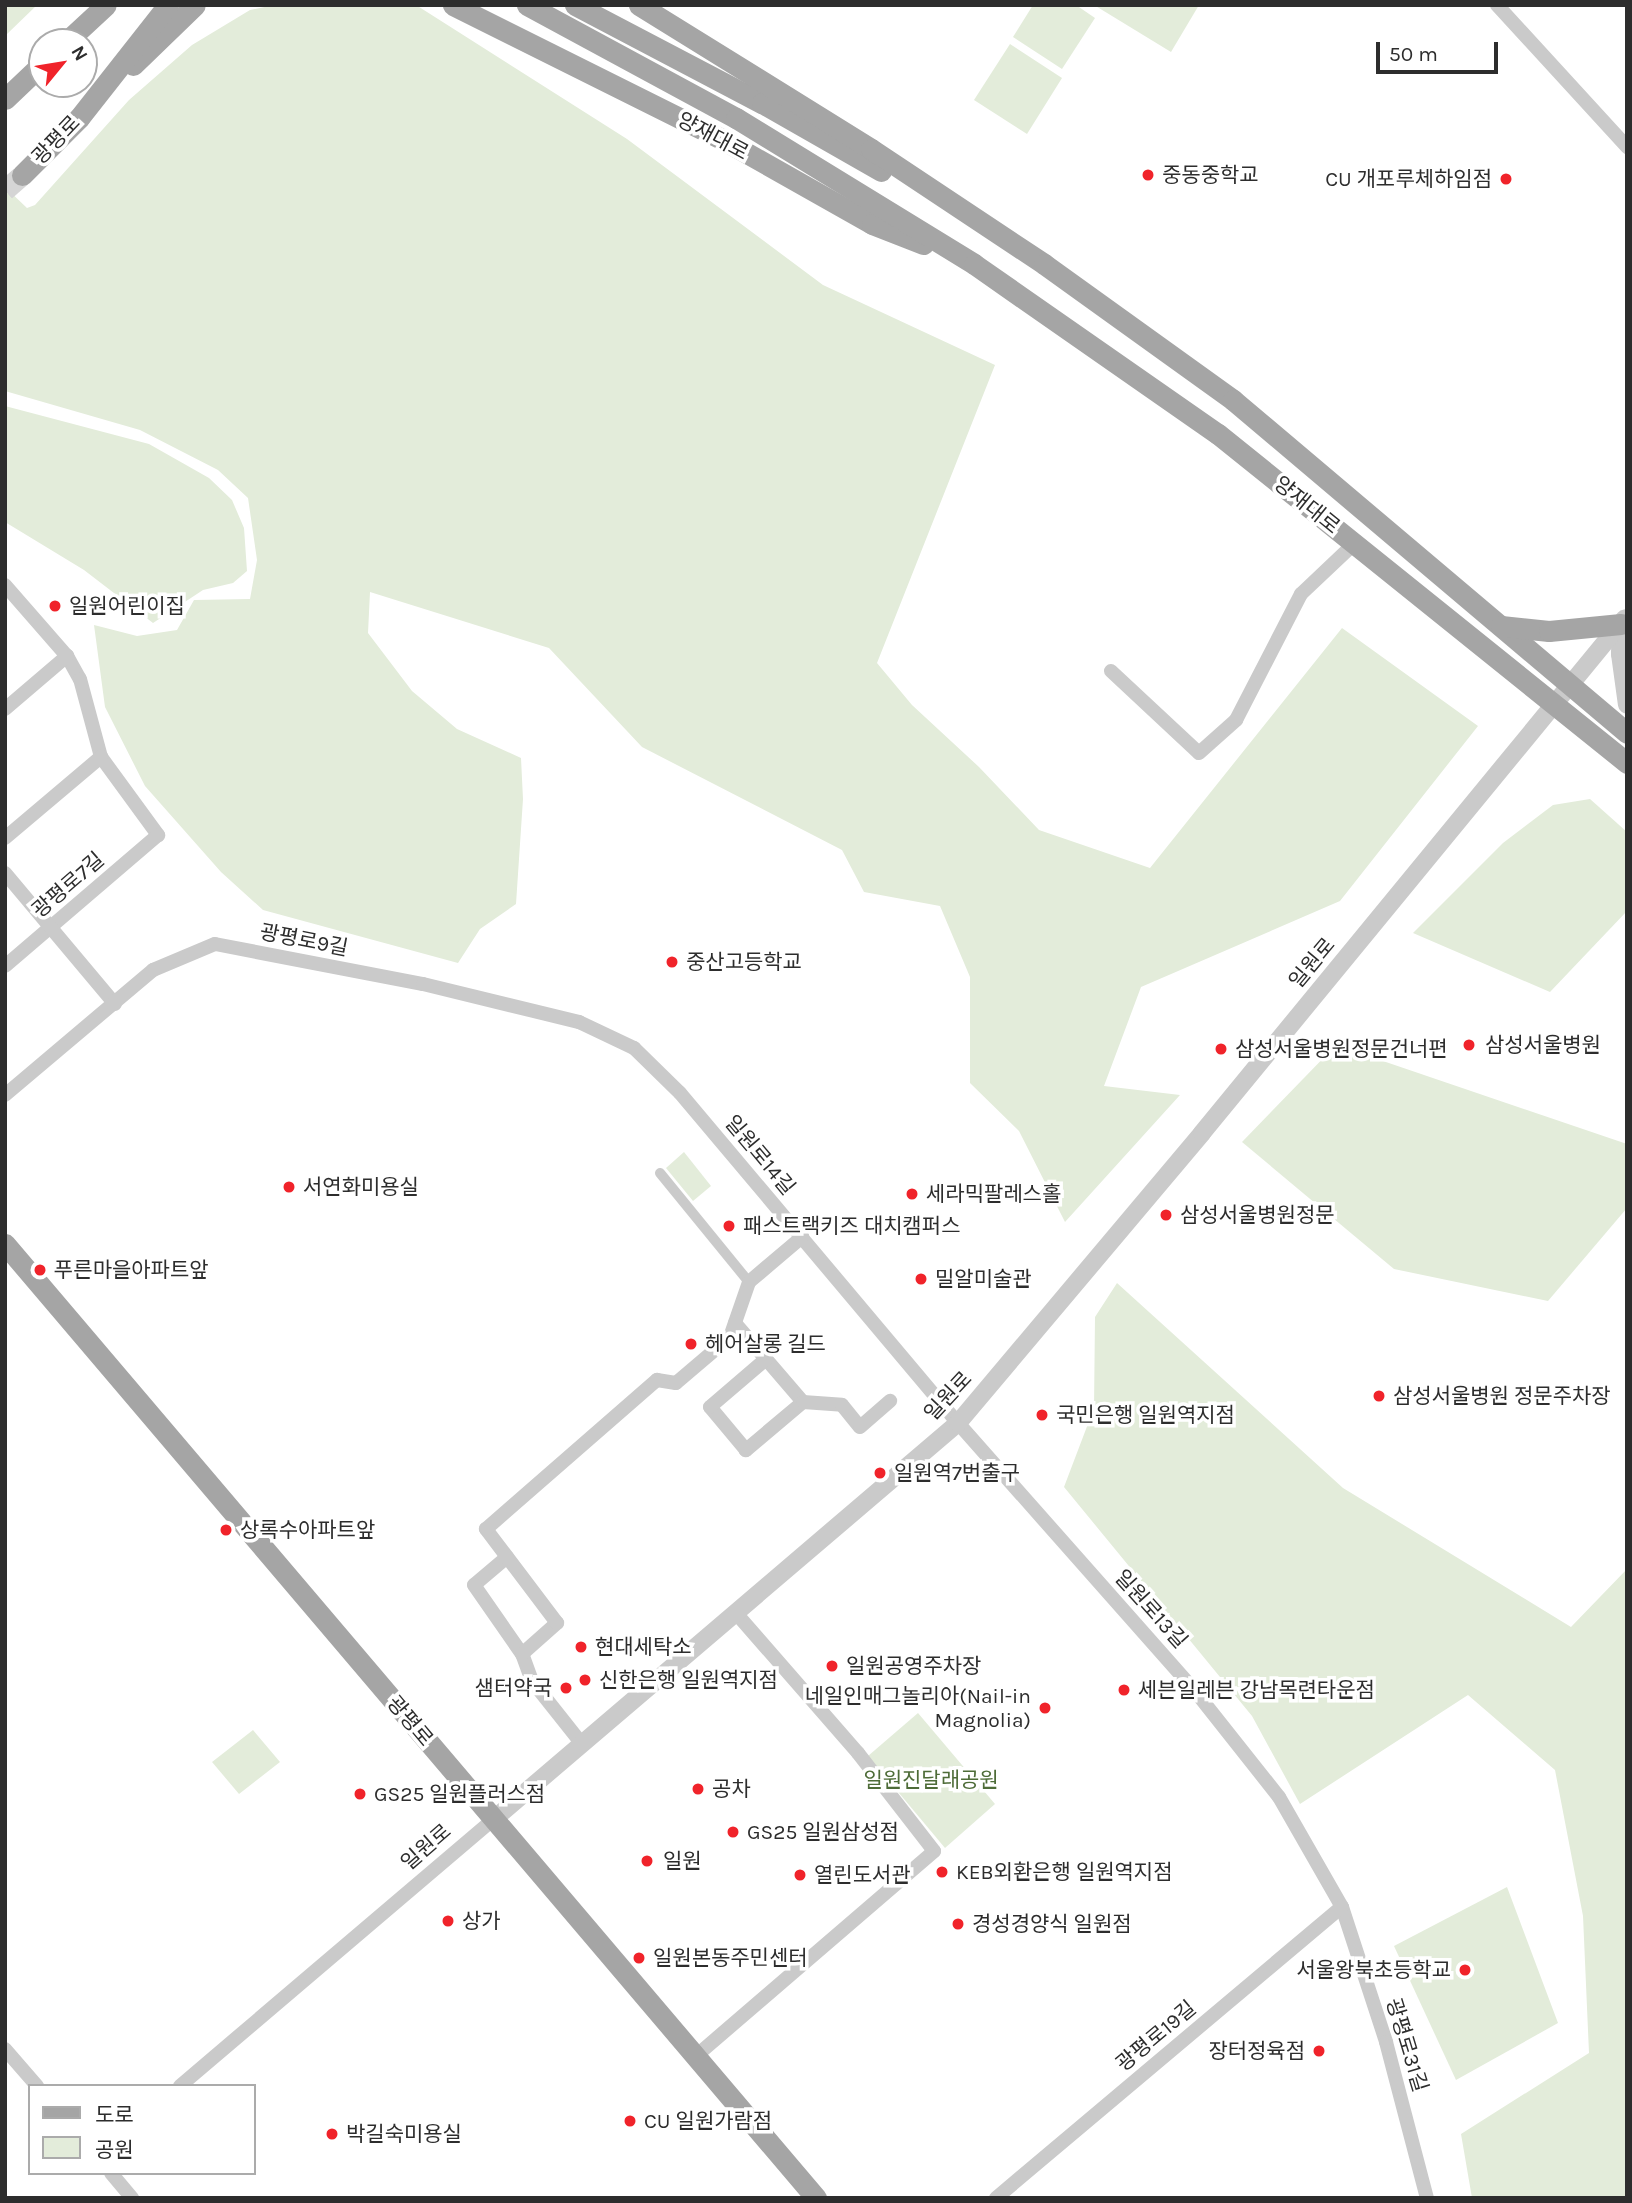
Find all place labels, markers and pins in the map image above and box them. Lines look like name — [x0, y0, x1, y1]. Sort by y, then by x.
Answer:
place label: 중동중학교 — [1162, 162, 1259, 188]
place label: CU 개포루체하임점 — [1325, 166, 1492, 192]
marker: 중동중학교 — [1140, 167, 1156, 183]
marker: CU 개포루체하임점 — [1498, 171, 1514, 187]
place label: 일원어린이집 — [69, 593, 185, 619]
marker: 일원어린이집 — [47, 598, 63, 614]
place label: 중산고등학교 — [686, 949, 802, 975]
marker: 중산고등학교 — [664, 954, 680, 970]
place label: 삼성서울병원 — [1485, 1032, 1601, 1058]
marker: 삼성서울병원 — [1459, 1035, 1479, 1055]
place label: 삼성서울병원정문건너편 — [1235, 1036, 1448, 1062]
marker: 삼성서울병원정문건너편 — [1213, 1041, 1229, 1057]
place label: 서연화미용실 — [303, 1174, 419, 1200]
marker: 서연화미용실 — [281, 1179, 297, 1195]
place label: 세라믹팔레스홀 — [926, 1181, 1061, 1207]
marker: 세라믹팔레스홀 — [904, 1186, 920, 1202]
place label: 삼성서울병원정문 — [1180, 1202, 1335, 1228]
marker: 삼성서울병원정문 — [1158, 1207, 1174, 1223]
place label: 패스트랙키즈 대치캠퍼스 — [743, 1213, 961, 1239]
marker: 패스트랙키즈 대치캠퍼스 — [721, 1218, 737, 1234]
place label: 푸른마을아파트앞 — [54, 1257, 209, 1283]
marker: 푸른마을아파트앞 — [32, 1262, 48, 1278]
place label: 밀알미술관 — [935, 1266, 1032, 1292]
marker: 밀알미술관 — [913, 1271, 929, 1287]
place label: 헤어살롱 길드 — [705, 1331, 826, 1357]
marker: 헤어살롱 길드 — [683, 1336, 699, 1352]
place label: 삼성서울병원 정문주차장 — [1393, 1383, 1611, 1409]
marker: 삼성서울병원 정문주차장 — [1371, 1388, 1387, 1404]
place label: 국민은행 일원역지점 — [1056, 1402, 1235, 1428]
marker: 국민은행 일원역지점 — [1034, 1407, 1050, 1423]
place label: 일원역7번출구 — [894, 1460, 1020, 1486]
marker: 일원역7번출구 — [872, 1465, 888, 1481]
place label: 상록수아파트앞 — [240, 1517, 375, 1543]
marker: 상록수아파트앞 — [218, 1522, 234, 1538]
place label: 현대세탁소 — [595, 1634, 692, 1660]
marker: 현대세탁소 — [573, 1639, 589, 1655]
place label: 일원공영주차장 — [846, 1653, 981, 1679]
marker: 일원공영주차장 — [824, 1658, 840, 1674]
place label: 신한은행 일원역지점 — [599, 1667, 778, 1693]
marker: 신한은행 일원역지점 — [577, 1672, 593, 1688]
place label: 샘터약국 — [475, 1675, 552, 1701]
place label: 세븐일레븐 강남목련타운점 — [1138, 1677, 1375, 1703]
marker: 샘터약국 — [558, 1680, 574, 1696]
marker: 세븐일레븐 강남목련타운점 — [1116, 1682, 1132, 1698]
place label: 네일인매그놀리아(Nail-in Magnolia) — [805, 1683, 1031, 1733]
marker: 네일인매그놀리아(Nail-in Magnolia) — [1037, 1700, 1053, 1716]
place label: 공차 — [712, 1776, 751, 1802]
place label: GS25 일원플러스점 — [374, 1781, 545, 1807]
marker: 공차 — [690, 1781, 706, 1797]
marker: GS25 일원플러스점 — [352, 1786, 368, 1802]
place label: GS25 일원삼성점 — [747, 1819, 899, 1845]
marker: GS25 일원삼성점 — [725, 1824, 741, 1840]
place label: 일원 — [663, 1848, 702, 1874]
marker: 일원 — [637, 1851, 657, 1871]
place label: KEB외환은행 일원역지점 — [956, 1859, 1172, 1885]
place label: 열린도서관 — [814, 1862, 911, 1888]
marker: KEB외환은행 일원역지점 — [934, 1864, 950, 1880]
marker: 열린도서관 — [792, 1867, 808, 1883]
place label: 상가 — [462, 1908, 501, 1934]
place label: 경성경양식 일원점 — [972, 1911, 1132, 1937]
marker: 상가 — [440, 1913, 456, 1929]
marker: 경성경양식 일원점 — [950, 1916, 966, 1932]
place label: 일원본동주민센터 — [653, 1945, 808, 1971]
marker: 일원본동주민센터 — [631, 1950, 647, 1966]
place label: 서울왕북초등학교 — [1296, 1957, 1451, 1983]
marker: 서울왕북초등학교 — [1457, 1962, 1473, 1978]
place label: 장터정육점 — [1208, 2038, 1305, 2064]
marker: 장터정육점 — [1311, 2043, 1327, 2059]
place label: CU 일원가람점 — [644, 2108, 772, 2134]
marker: CU 일원가람점 — [622, 2113, 638, 2129]
place label: 박길숙미용실 — [346, 2121, 462, 2147]
marker: 박길숙미용실 — [324, 2126, 340, 2142]

